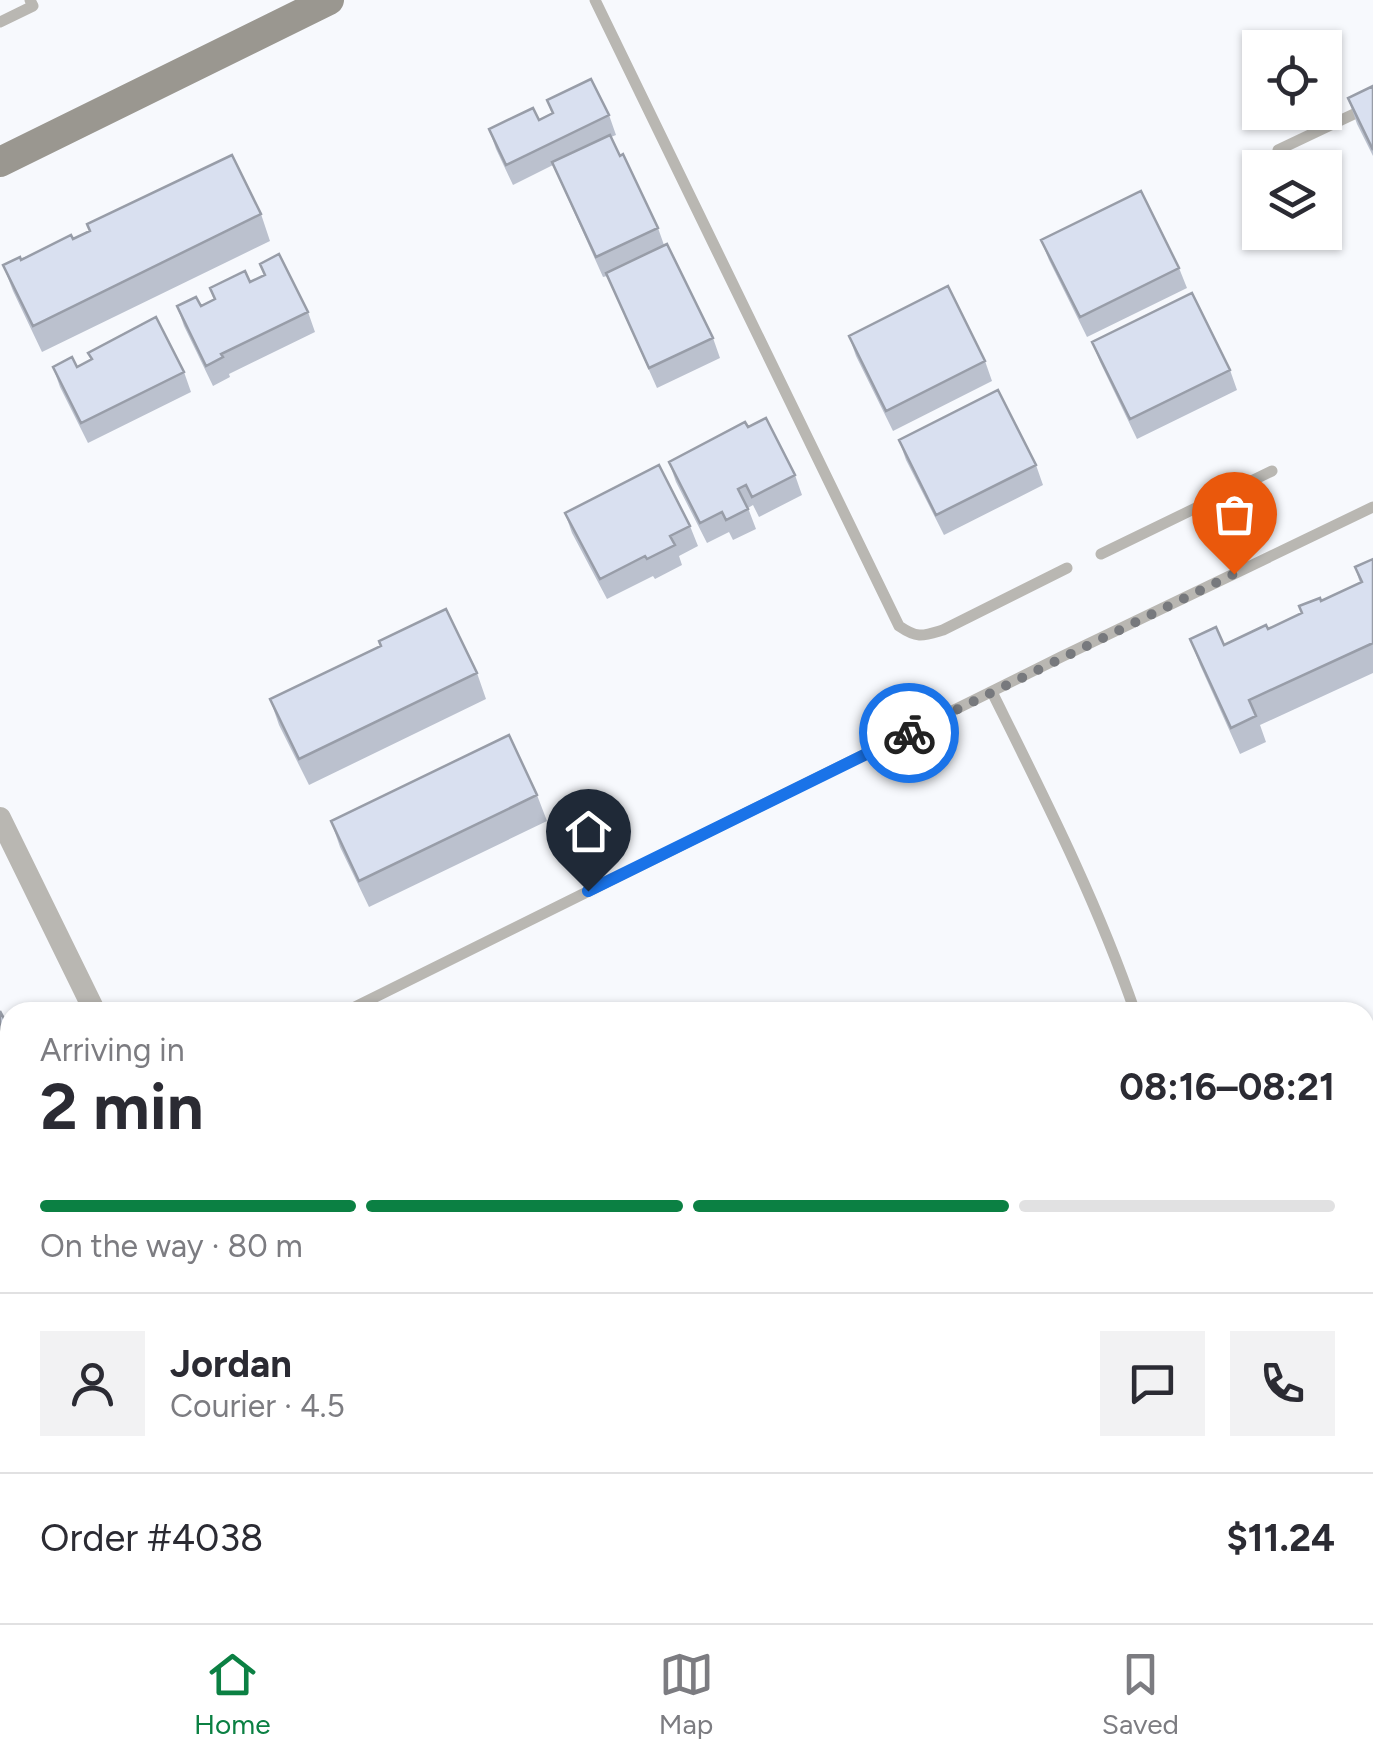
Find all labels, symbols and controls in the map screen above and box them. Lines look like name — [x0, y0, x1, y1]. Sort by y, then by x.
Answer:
map controls — [1242, 30, 1342, 250]
button: locate — [1242, 30, 1342, 130]
button: layers — [1242, 150, 1342, 250]
pin — [1192, 472, 1277, 575]
icon: bag — [1207, 487, 1262, 542]
courier — [859, 683, 959, 783]
icon: bike — [882, 706, 937, 761]
pin — [546, 789, 631, 892]
icon: home — [561, 804, 616, 859]
text: Arriving in — [40, 1031, 185, 1069]
text: 08:16–08:21 — [1119, 1064, 1335, 1110]
text: 2 min — [40, 1067, 204, 1145]
text: On the way · 80 m — [40, 1227, 303, 1265]
button: person — [40, 1331, 145, 1436]
button: chat — [1100, 1331, 1205, 1436]
button: phone — [1230, 1331, 1335, 1436]
text: Jordan — [170, 1341, 292, 1387]
text: Courier · 4.5 — [170, 1387, 345, 1425]
text: Order #4038 — [40, 1515, 263, 1561]
text: $11.24 — [1226, 1515, 1335, 1561]
tab: Home — [194, 1647, 270, 1741]
tab: Map — [659, 1647, 714, 1741]
tab: Saved — [1102, 1647, 1179, 1741]

